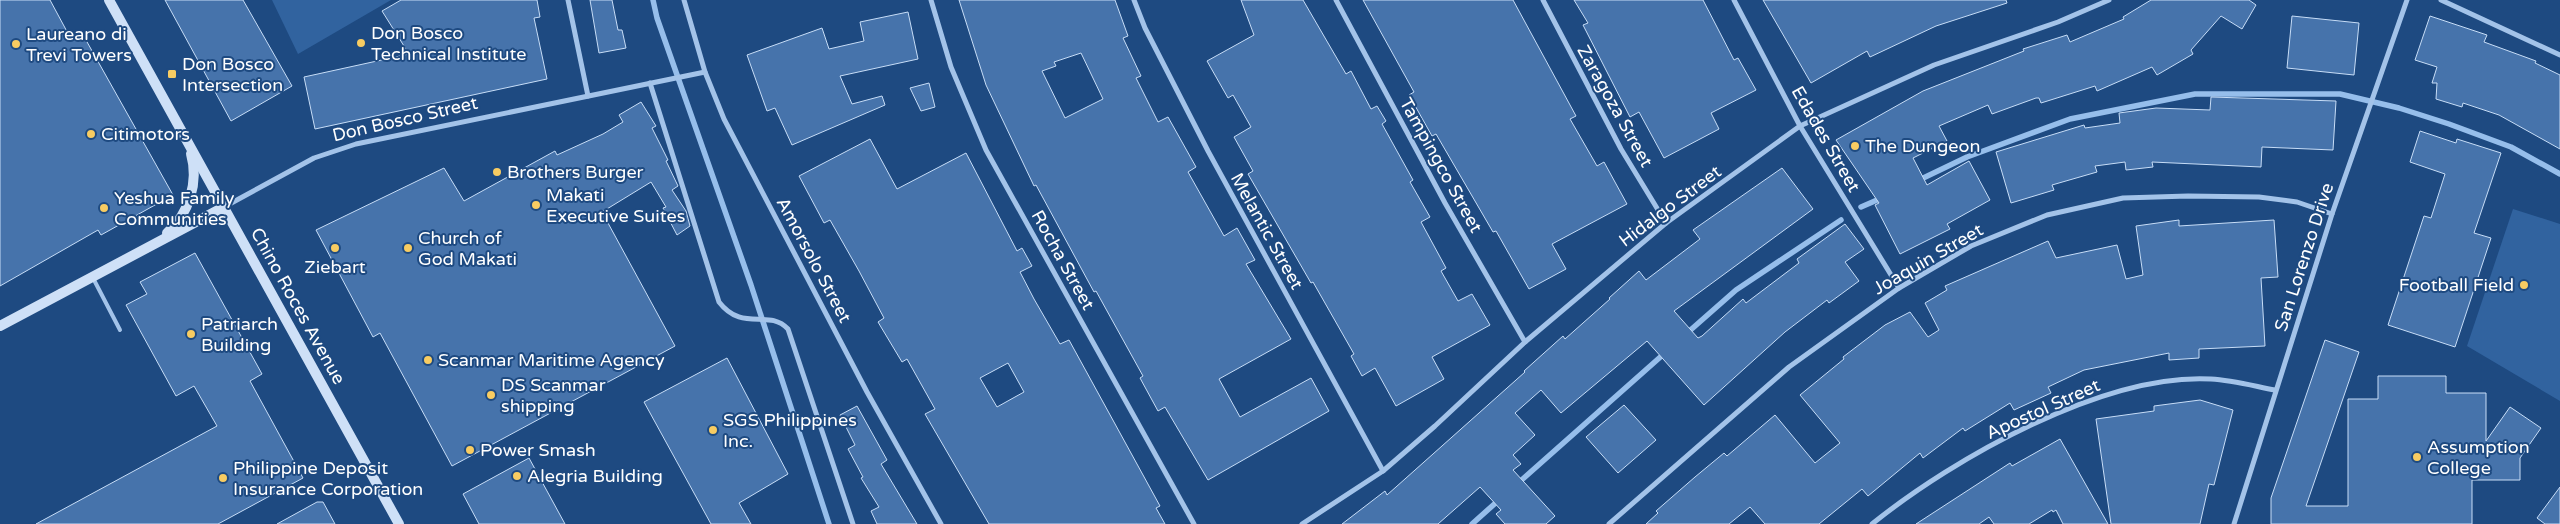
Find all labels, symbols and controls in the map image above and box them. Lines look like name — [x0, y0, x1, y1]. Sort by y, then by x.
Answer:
place label: Don Bosco Technical Institute — [371, 22, 526, 65]
place label: Laureano di Trevi Towers — [26, 23, 132, 66]
marker: Don Bosco Technical Institute — [355, 37, 367, 49]
marker: Laureano di Trevi Towers — [10, 38, 22, 50]
street label: Zaragoza Street — [1572, 41, 1658, 171]
place label: Don Bosco Intersection — [182, 53, 283, 96]
marker: Don Bosco Intersection — [166, 68, 178, 80]
street label: Edades Street — [1787, 82, 1865, 196]
street label: Don Bosco Street — [330, 92, 480, 146]
street label: Tampingco Street — [1395, 94, 1487, 236]
place label: Citimotors — [101, 123, 190, 145]
marker: Citimotors — [85, 128, 97, 140]
place label: The Dungeon — [1865, 135, 1980, 157]
marker: The Dungeon — [1849, 140, 1861, 152]
street label: Hidalgo Street — [1615, 160, 1726, 252]
place label: Brothers Burger — [507, 161, 644, 183]
marker: Brothers Burger — [491, 166, 503, 178]
street label: Melantic Street — [1226, 169, 1308, 293]
street label: San Lorenzo Drive — [2270, 180, 2338, 334]
place label: Makati Executive Suites — [546, 184, 685, 227]
place label: Yeshua Family Communities — [114, 187, 235, 230]
street label: Amorsolo Street — [772, 194, 856, 327]
marker: Makati Executive Suites — [530, 199, 542, 211]
marker: Yeshua Family Communities — [98, 202, 110, 214]
street label: Rocha Street — [1027, 206, 1099, 314]
street label: Joaquin Street — [1869, 219, 1987, 299]
street label: Chino Roces Avenue — [246, 224, 350, 388]
place label: Church of God Makati — [418, 227, 517, 270]
marker: Ziebart — [329, 242, 341, 254]
marker: Church of God Makati — [402, 242, 414, 254]
place label: Ziebart — [304, 256, 366, 278]
place label: Football Field — [2399, 274, 2514, 296]
marker: Football Field — [2518, 279, 2530, 291]
place label: Patriarch Building — [201, 313, 278, 356]
marker: Patriarch Building — [185, 328, 197, 340]
place label: Scanmar Maritime Agency — [438, 349, 665, 371]
marker: Scanmar Maritime Agency — [422, 354, 434, 366]
place label: DS Scanmar shipping — [501, 374, 606, 417]
street label: Apostol Street — [1983, 374, 2104, 444]
marker: DS Scanmar shipping — [485, 389, 497, 401]
place label: SGS Philippines Inc. — [723, 409, 857, 452]
marker: SGS Philippines Inc. — [707, 424, 719, 436]
place label: Assumption College — [2427, 436, 2530, 479]
place label: Power Smash — [480, 439, 596, 461]
marker: Power Smash — [464, 444, 476, 456]
marker: Assumption College — [2411, 451, 2423, 463]
place label: Philippine Deposit Insurance Corporation — [233, 457, 423, 500]
place label: Alegria Building — [527, 465, 663, 487]
marker: Alegria Building — [511, 470, 523, 482]
marker: Philippine Deposit Insurance Corporation — [217, 472, 229, 484]

